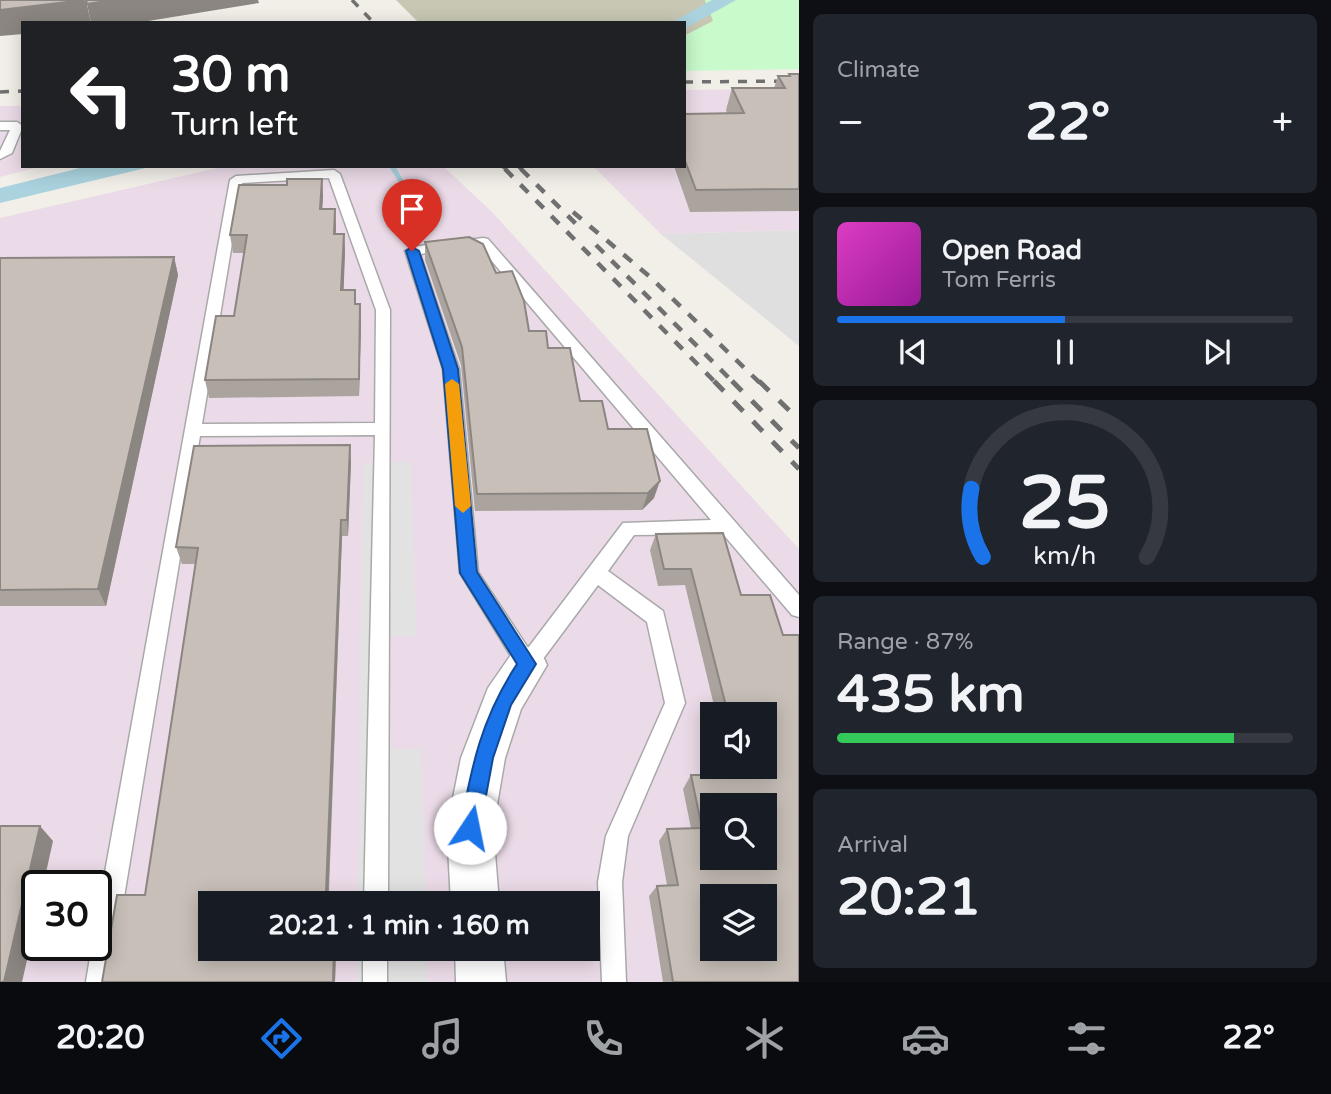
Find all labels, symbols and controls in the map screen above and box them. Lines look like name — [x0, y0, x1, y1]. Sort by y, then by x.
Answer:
text: 30 m — [171, 46, 290, 105]
icon: left — [56, 49, 147, 140]
text: Climate — [837, 56, 920, 84]
text: 22° — [1025, 91, 1110, 154]
text: − — [837, 100, 864, 146]
text: + — [1272, 100, 1293, 146]
text: Turn left — [171, 106, 298, 144]
pin — [382, 179, 442, 251]
icon: arrive — [393, 190, 431, 228]
text: Open Road — [942, 235, 1082, 266]
text: Tom Ferris — [942, 266, 1056, 294]
icon: previous — [894, 333, 932, 371]
icon: pause — [1046, 333, 1084, 371]
icon: next — [1198, 333, 1236, 371]
text: 25 — [1019, 460, 1111, 548]
text: km/h — [1034, 541, 1096, 571]
text: Range · 87% — [837, 628, 973, 656]
text: 435 km — [837, 663, 1025, 726]
map controls — [700, 702, 777, 961]
button: sound — [700, 702, 777, 779]
position arrow — [433, 791, 507, 865]
button: search — [700, 793, 777, 870]
text: Arrival — [837, 831, 908, 859]
text: 20:21 — [837, 866, 981, 929]
speed limit sign: 30 — [21, 870, 112, 961]
button: layers — [700, 884, 777, 961]
text: 20:21 · 1 min · 160 m — [268, 910, 530, 941]
icon: directions — [257, 1014, 306, 1063]
icon: music — [418, 1014, 467, 1063]
icon: phone — [579, 1014, 628, 1063]
icon: climate — [740, 1014, 789, 1063]
icon: car — [901, 1014, 950, 1063]
icon: filters — [1062, 1014, 1111, 1063]
text: 20:20 — [56, 1019, 145, 1057]
text: 22° — [1223, 1019, 1275, 1057]

